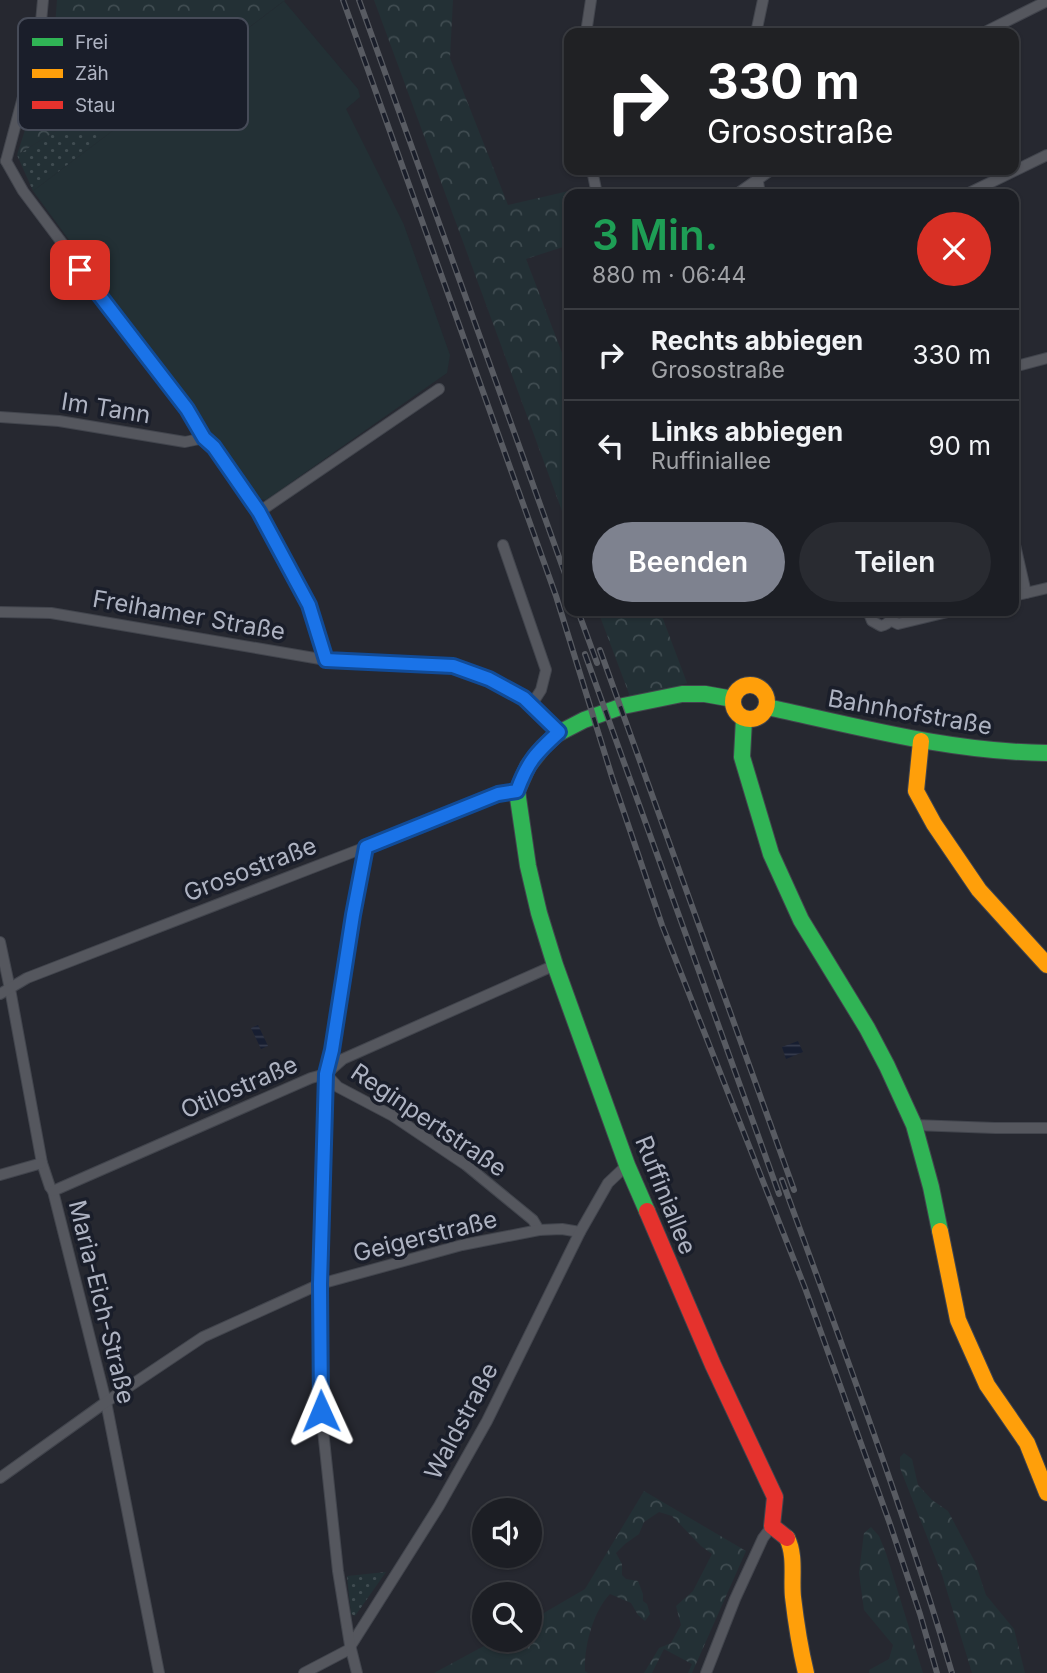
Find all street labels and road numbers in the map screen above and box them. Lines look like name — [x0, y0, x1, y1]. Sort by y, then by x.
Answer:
street label: Im Tann — [59, 387, 153, 429]
street label: Freihamer Straße — [91, 584, 287, 646]
street label: Bahnhofstraße — [826, 683, 994, 741]
street label: Grosostraße — [180, 830, 320, 908]
street label: Otilostraße — [176, 1049, 302, 1125]
street label: Reginpertstraße — [346, 1057, 512, 1183]
street label: Ruffiniallee — [629, 1131, 703, 1259]
street label: Maria-Eich-Straße — [63, 1197, 141, 1407]
street label: Geigerstraße — [350, 1204, 500, 1268]
street label: Waldstraße — [418, 1358, 504, 1484]

